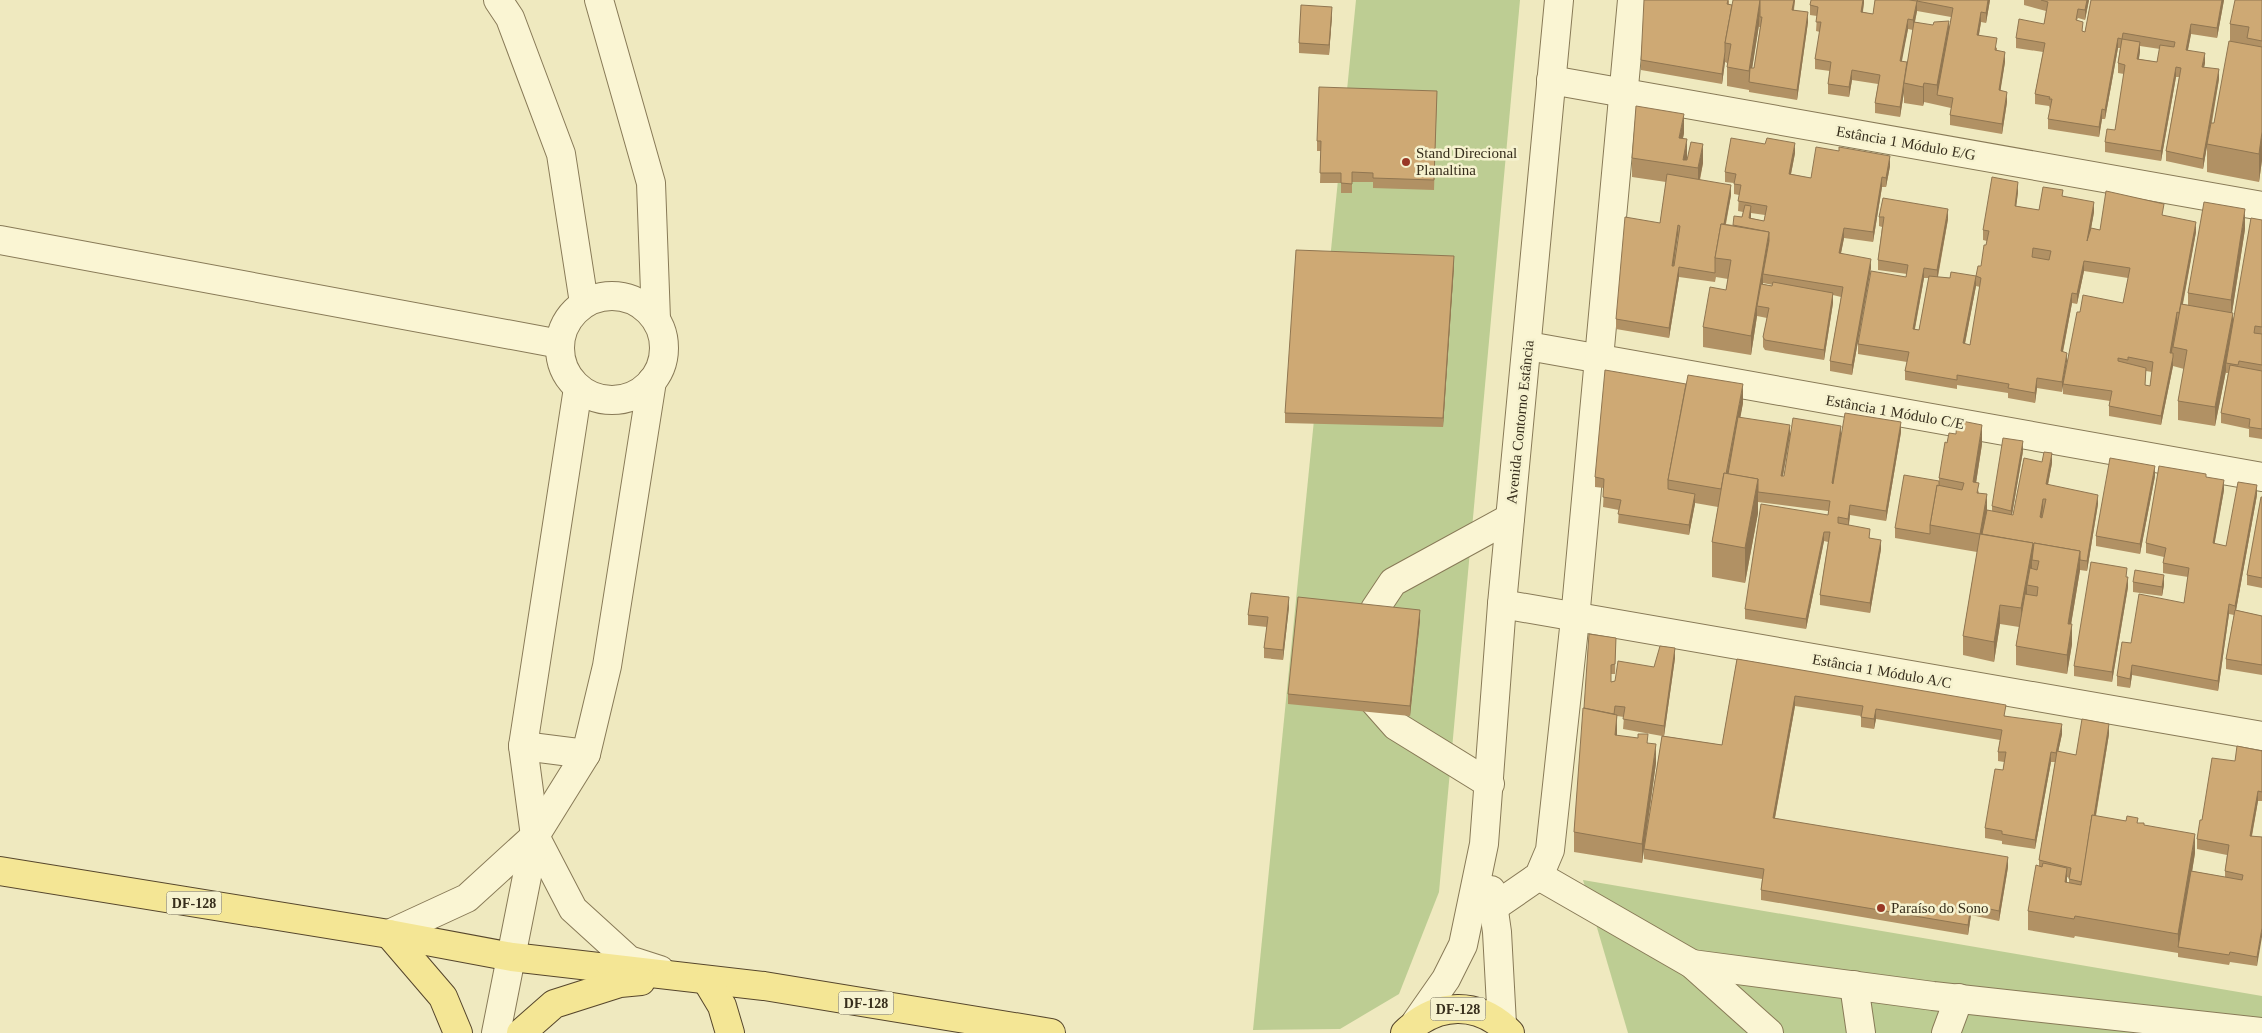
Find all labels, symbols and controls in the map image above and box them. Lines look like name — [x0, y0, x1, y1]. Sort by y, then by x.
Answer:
street label: Estância 1 Módulo E/G — [1835, 123, 1977, 163]
place label: Stand Direcional Planaltina — [1416, 145, 1517, 178]
marker: Stand Direcional Planaltina — [1400, 156, 1412, 168]
street label: Avenida Contorno Estância — [1503, 339, 1537, 505]
street label: Estância 1 Módulo C/E — [1824, 392, 1966, 432]
street label: Estância 1 Módulo A/C — [1811, 651, 1953, 691]
road number: DF-128 — [166, 891, 222, 914]
place label: Paraíso do Sono — [1891, 900, 1989, 916]
marker: Paraíso do Sono — [1875, 902, 1887, 914]
road number: DF-128 — [838, 991, 894, 1014]
road number: DF-128 — [1430, 998, 1486, 1021]

